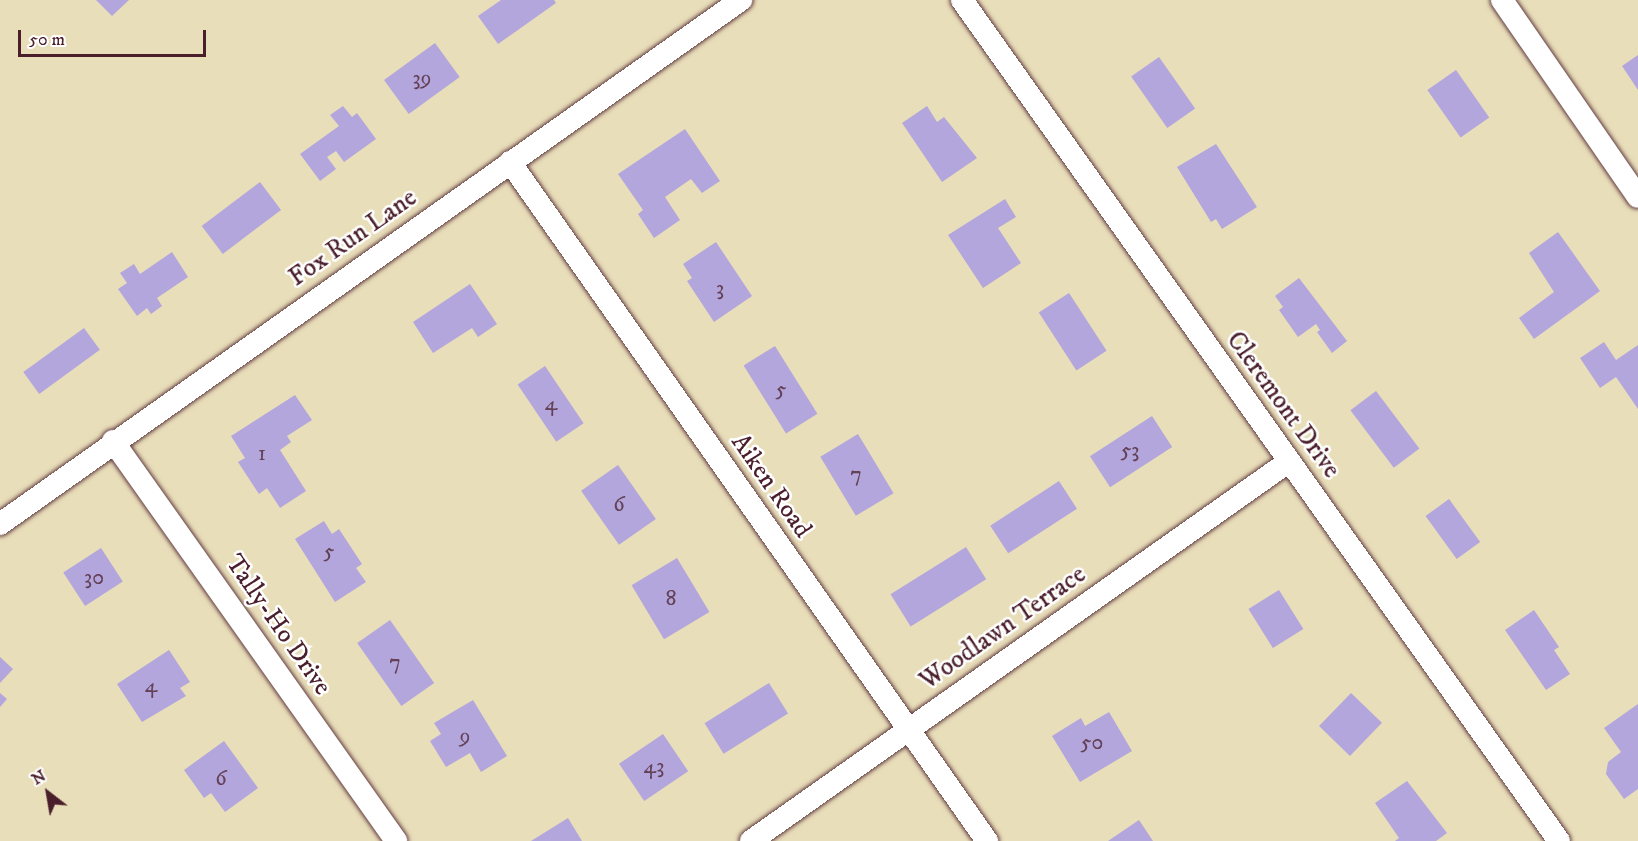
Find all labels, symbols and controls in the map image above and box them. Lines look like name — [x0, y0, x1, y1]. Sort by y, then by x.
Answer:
scale bar — [21, 18, 208, 56]
text: 50 m — [29, 29, 65, 51]
house number: 39 — [412, 66, 432, 92]
street label: Fox Run Lane — [283, 182, 423, 294]
house number: 3 — [716, 276, 724, 302]
street label: Cleremont Drive — [1219, 326, 1347, 484]
house number: 5 — [776, 377, 786, 403]
house number: 4 — [545, 391, 557, 417]
street label: Aiken Road — [724, 428, 818, 544]
house number: 53 — [1120, 438, 1140, 464]
house number: 1 — [258, 441, 266, 467]
house number: 7 — [850, 462, 862, 488]
house number: 6 — [613, 492, 625, 518]
house number: 5 — [324, 539, 334, 565]
street label: Tally-Ho Drive — [218, 549, 338, 701]
street label: Woodlawn Terrace — [914, 559, 1092, 697]
house number: 30 — [84, 565, 104, 591]
house number: 8 — [665, 586, 677, 612]
house number: 7 — [389, 650, 401, 676]
house number: 4 — [145, 673, 157, 699]
house number: 9 — [460, 724, 470, 750]
house number: 50 — [1081, 730, 1103, 756]
house number: 43 — [644, 754, 664, 780]
north arrow — [18, 763, 78, 823]
text: N — [28, 766, 50, 790]
house number: 6 — [215, 766, 227, 792]

